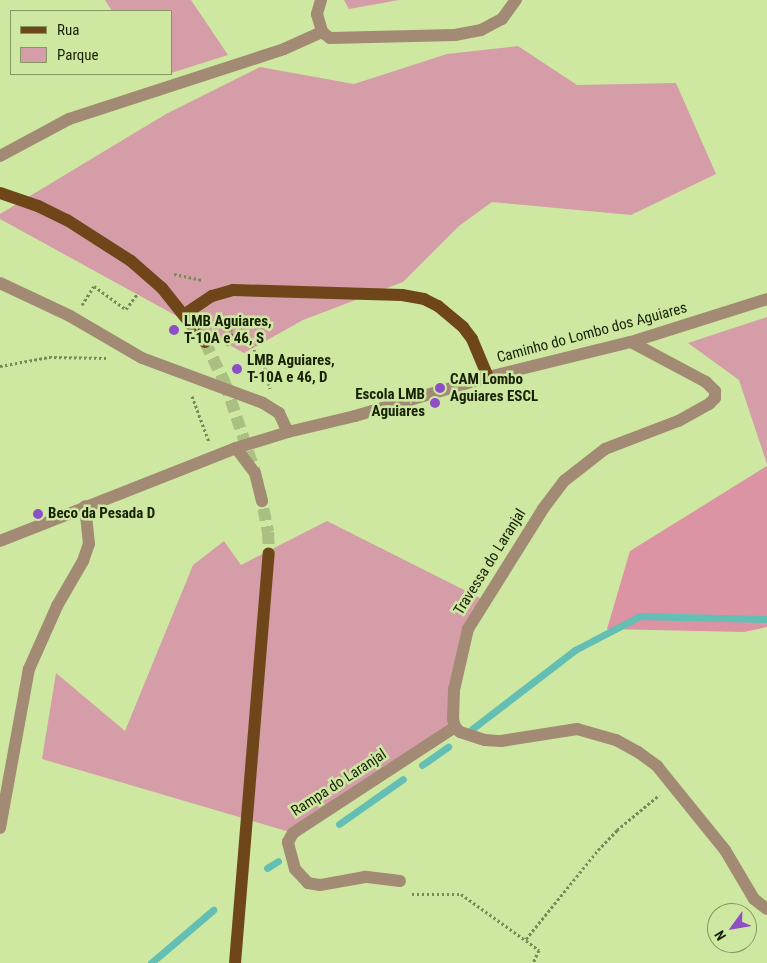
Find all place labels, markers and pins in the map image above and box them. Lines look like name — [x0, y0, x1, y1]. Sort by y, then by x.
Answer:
place label: LMB Aguiares, T-10A e 46, S — [184, 312, 272, 347]
marker: LMB Aguiares, T-10A e 46, S — [168, 324, 180, 336]
place label: LMB Aguiares, T-10A e 46, D — [247, 351, 335, 386]
marker: LMB Aguiares, T-10A e 46, D — [231, 363, 243, 375]
place label: CAM Lombo Aguiares ESCL — [450, 370, 538, 405]
marker: CAM Lombo Aguiares ESCL — [434, 382, 446, 394]
place label: Escola LMB Aguiares — [355, 385, 425, 420]
marker: Escola LMB Aguiares — [429, 397, 441, 409]
place label: Beco da Pesada D — [48, 505, 155, 523]
marker: Beco da Pesada D — [32, 508, 44, 520]

